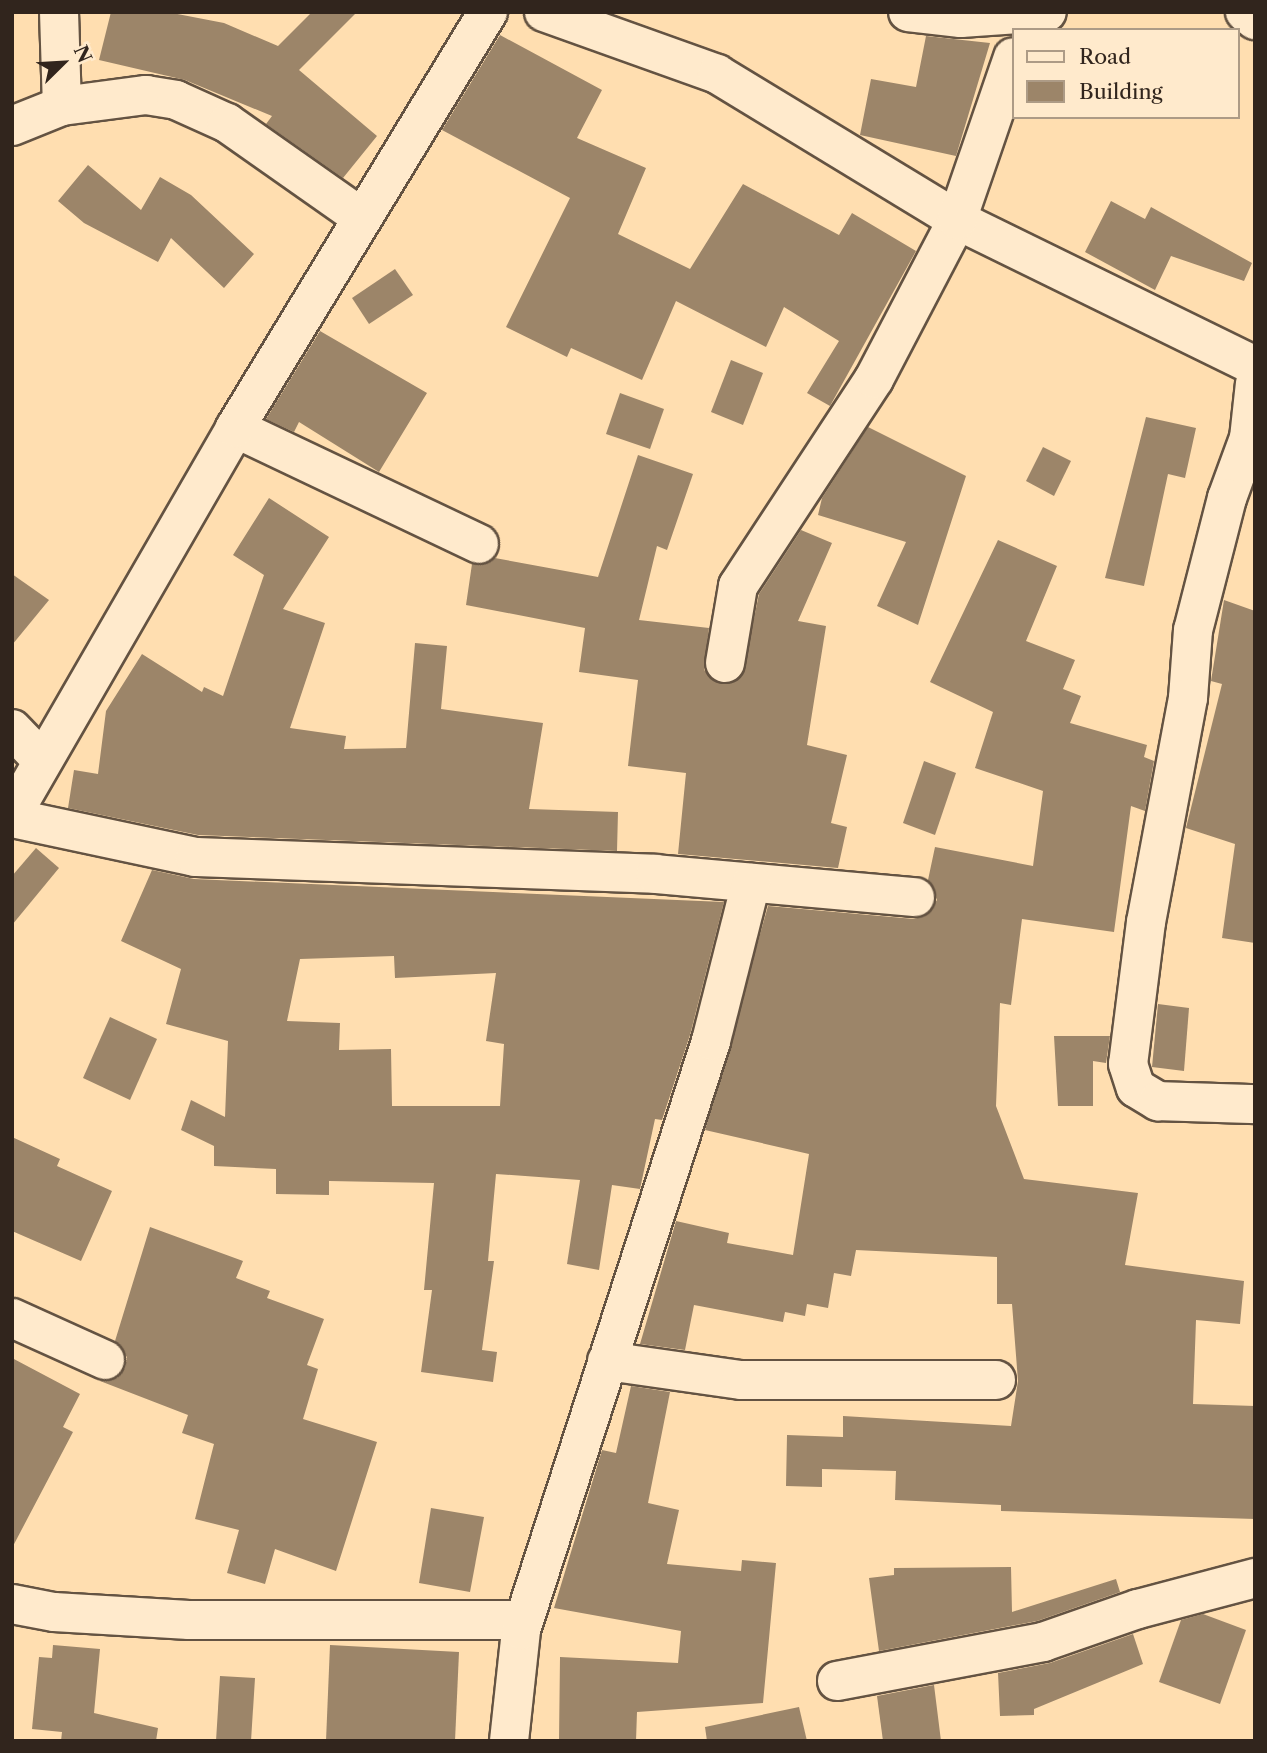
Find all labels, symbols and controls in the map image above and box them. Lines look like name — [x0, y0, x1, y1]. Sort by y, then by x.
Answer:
north arrow — [28, 28, 98, 98]
legend — [1012, 28, 1239, 119]
text: N — [69, 42, 97, 66]
text: Road — [1079, 44, 1131, 69]
text: Building — [1079, 79, 1163, 104]

